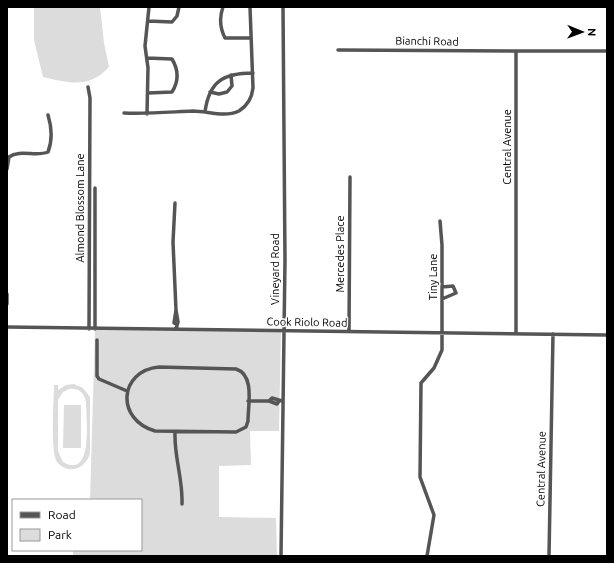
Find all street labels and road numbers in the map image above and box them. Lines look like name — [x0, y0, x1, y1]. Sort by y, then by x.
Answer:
street label: Bianchi Road — [395, 34, 459, 48]
street label: Central Avenue — [501, 109, 513, 185]
street label: Almond Blossom Lane — [74, 153, 86, 263]
street label: Mercedes Place — [334, 215, 346, 293]
street label: Vineyard Road — [269, 233, 281, 305]
street label: Tiny Lane — [427, 254, 439, 300]
street label: Cook Riolo Road — [266, 315, 348, 329]
street label: Central Avenue — [534, 431, 548, 507]

